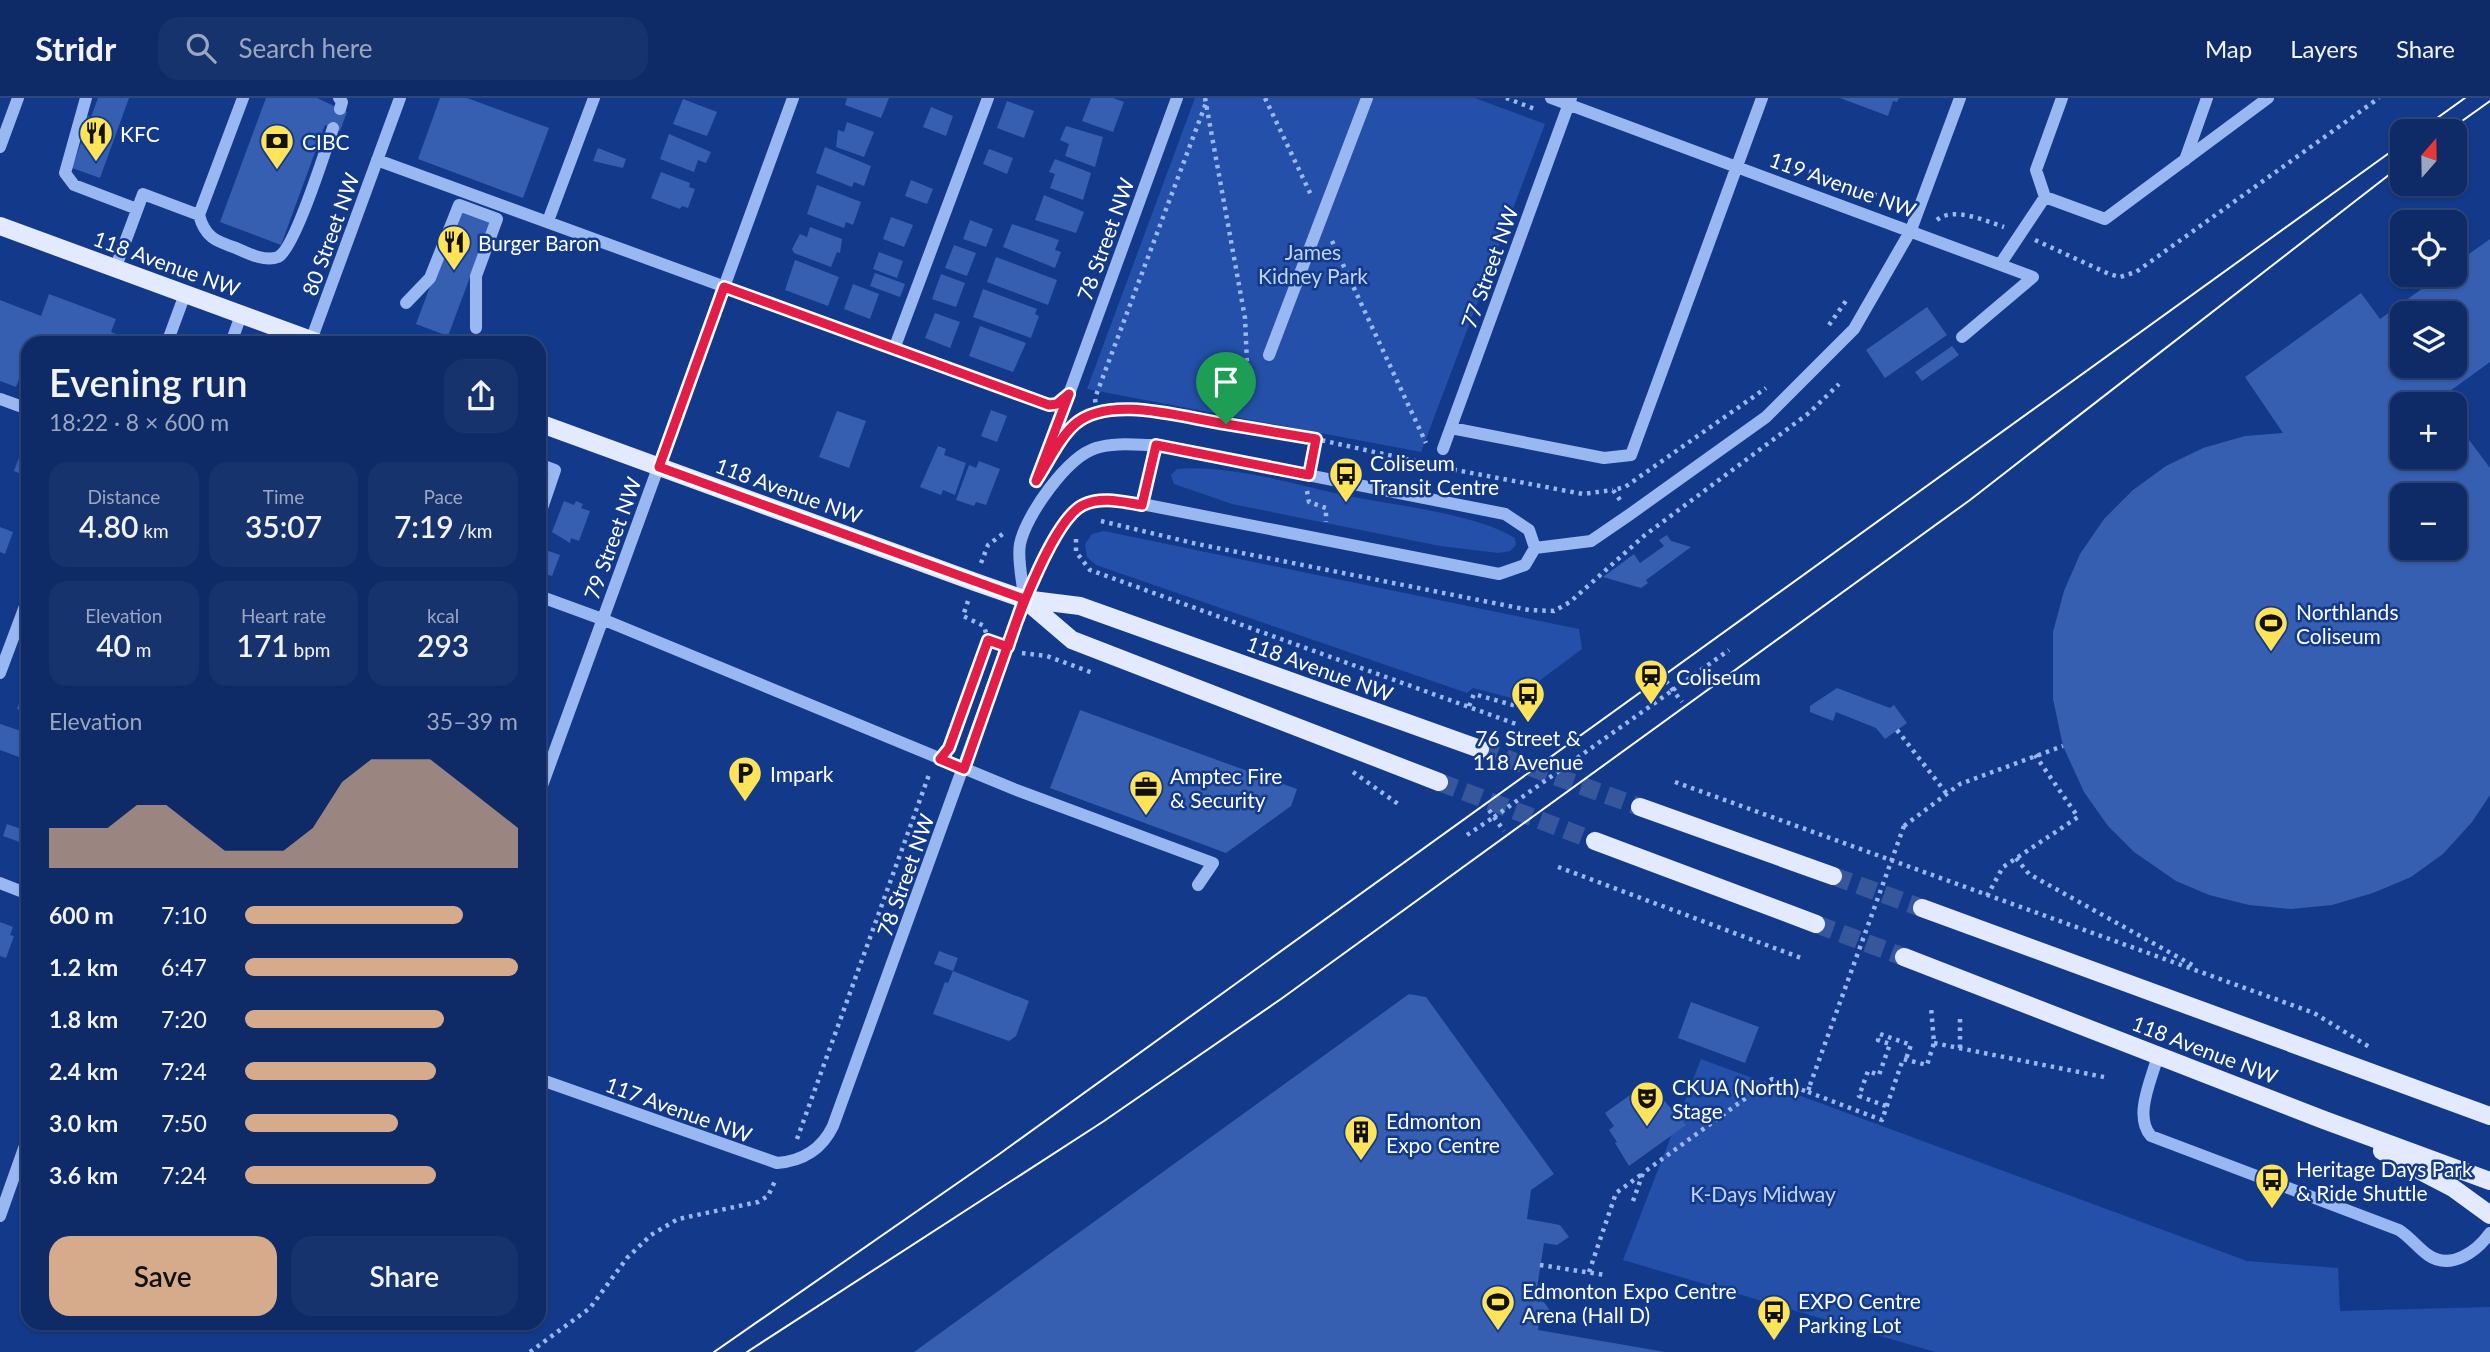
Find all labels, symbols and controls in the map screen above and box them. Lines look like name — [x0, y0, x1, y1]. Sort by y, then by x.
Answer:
search box — [158, 17, 648, 80]
text: Stridr — [35, 28, 116, 68]
icon: search — [182, 29, 220, 67]
text: Search here — [238, 32, 372, 64]
text: Map — [2205, 34, 2252, 63]
text: Layers — [2290, 34, 2358, 63]
text: Share — [2396, 34, 2455, 63]
restaurant icon: KFC — [77, 114, 115, 163]
north arrow — [2390, 119, 2468, 196]
map controls — [2390, 119, 2467, 560]
place label: KFC — [120, 121, 160, 146]
bank icon: CIBC — [258, 122, 296, 171]
place label: CIBC — [302, 129, 350, 154]
street label: 119 Avenue NW — [1766, 146, 1920, 222]
street label: 80 Street NW — [296, 169, 364, 299]
street label: 78 Street NW — [1071, 174, 1139, 304]
street label: 77 Street NW — [1455, 202, 1523, 332]
button: locate — [2390, 210, 2467, 287]
restaurant icon: Burger Baron — [435, 223, 473, 272]
street label: 118 Avenue NW — [90, 225, 244, 301]
place label: Burger Baron — [478, 230, 600, 255]
park label: James Kidney Park — [1258, 239, 1368, 288]
button: layers — [2390, 301, 2467, 378]
pin — [1196, 352, 1256, 424]
text: Evening run — [49, 359, 248, 405]
button: share — [444, 359, 518, 433]
icon: arrive — [1207, 363, 1245, 401]
button: + — [2390, 392, 2467, 469]
text: 18:22 · 8 × 600 m — [49, 408, 229, 436]
place label: Coliseum Transit Centre — [1370, 450, 1499, 499]
street label: 118 Avenue NW — [712, 452, 866, 528]
bus stop icon: Coliseum Transit Centre — [1327, 455, 1365, 504]
street label: 79 Street NW — [578, 473, 646, 603]
button: − — [2390, 483, 2467, 560]
text: Distance — [87, 485, 160, 508]
text: Time — [263, 485, 304, 508]
text: Pace — [423, 485, 463, 508]
text: 4.80 — [79, 508, 138, 544]
text: 35:07 — [245, 508, 322, 544]
text: 7:19 — [394, 508, 454, 544]
text: km — [138, 519, 169, 542]
text: /km — [454, 519, 492, 542]
place label: Northlands Coliseum — [2296, 599, 2398, 648]
text: Elevation — [85, 604, 162, 627]
text: Heart rate — [241, 604, 326, 627]
text: kcal — [427, 604, 459, 627]
sports icon: Northlands Coliseum — [2252, 604, 2290, 653]
text: 40 — [96, 627, 131, 663]
text: 171 — [237, 627, 289, 663]
text: 293 — [417, 627, 469, 663]
street label: 118 Avenue NW — [1243, 630, 1397, 706]
text: m — [131, 638, 151, 661]
text: bpm — [289, 638, 330, 661]
station icon: Coliseum — [1632, 657, 1670, 706]
place label: Coliseum — [1676, 664, 1761, 689]
bus stop icon: 76 Street & 118 Avenue — [1509, 675, 1547, 724]
text: Elevation — [49, 707, 142, 735]
text: 35–39 m — [426, 707, 518, 735]
place label: 76 Street & 118 Avenue — [1473, 725, 1583, 774]
parking icon: Impark — [726, 754, 764, 803]
place label: Impark — [770, 761, 834, 786]
place label: Amptec Fire & Security — [1170, 763, 1282, 812]
office icon: Amptec Fire & Security — [1127, 768, 1165, 817]
street label: 78 Street NW — [871, 810, 939, 940]
text: 600 m — [49, 901, 114, 929]
text: 7:10 — [161, 901, 207, 929]
text: 1.2 km — [49, 953, 118, 981]
text: 6:47 — [161, 953, 207, 981]
text: 1.8 km — [49, 1005, 118, 1033]
text: 7:20 — [161, 1005, 207, 1033]
street label: 118 Avenue NW — [2129, 1010, 2282, 1088]
text: 2.4 km — [49, 1057, 118, 1085]
text: 7:24 — [161, 1057, 207, 1085]
street label: 117 Avenue NW — [602, 1071, 756, 1147]
place label: CKUA (North) Stage — [1672, 1074, 1799, 1123]
theatre icon: CKUA (North) Stage — [1628, 1079, 1666, 1128]
place label: Edmonton Expo Centre — [1386, 1108, 1500, 1157]
text: 3.0 km — [49, 1109, 118, 1137]
text: 7:50 — [161, 1109, 207, 1137]
building icon: Edmonton Expo Centre — [1342, 1113, 1380, 1162]
place label: Heritage Days Park & Ride Shuttle — [2296, 1156, 2473, 1205]
text: 3.6 km — [49, 1161, 118, 1189]
text: 7:24 — [161, 1161, 207, 1189]
bus stop icon: Heritage Days Park & Ride Shuttle — [2253, 1161, 2291, 1210]
park label: K-Days Midway — [1690, 1181, 1836, 1206]
button: Save — [49, 1236, 277, 1316]
button: Share — [291, 1236, 518, 1316]
place label: Edmonton Expo Centre Arena (Hall D) — [1522, 1278, 1737, 1327]
sports icon: Edmonton Expo Centre Arena (Hall D) — [1479, 1283, 1517, 1332]
place label: EXPO Centre Parking Lot — [1798, 1288, 1921, 1337]
bus stop icon: EXPO Centre Parking Lot — [1755, 1293, 1793, 1342]

